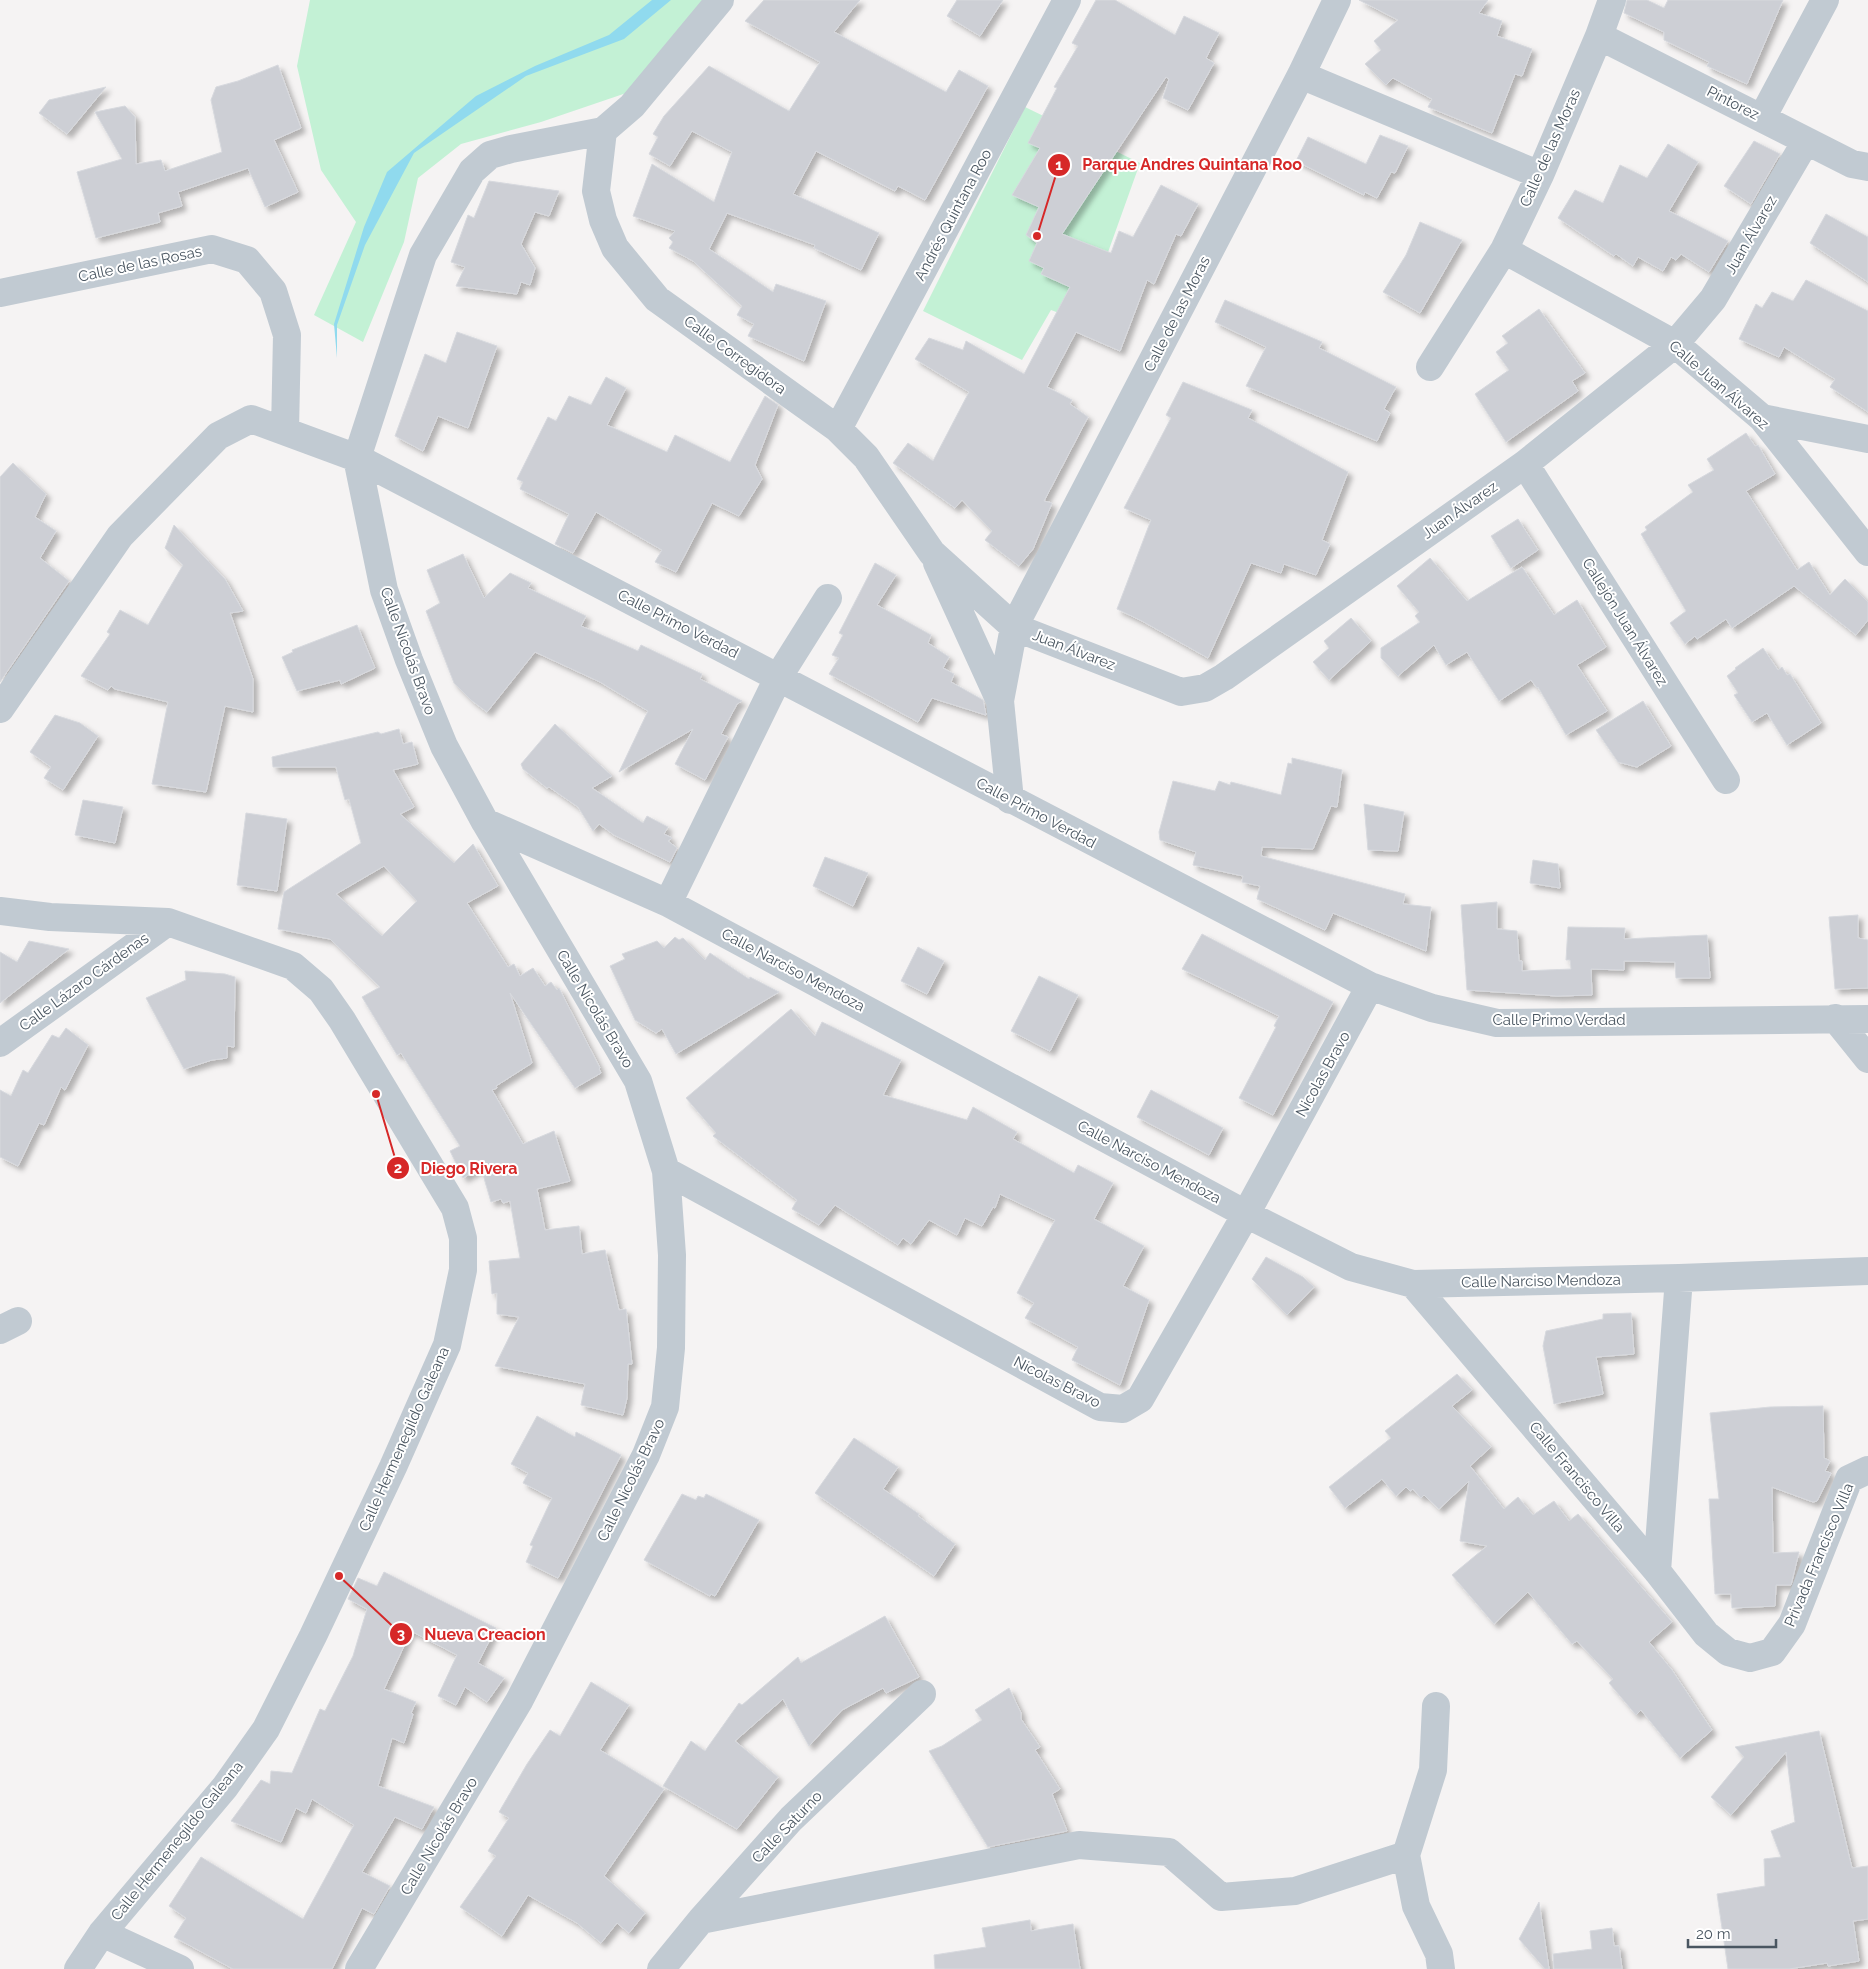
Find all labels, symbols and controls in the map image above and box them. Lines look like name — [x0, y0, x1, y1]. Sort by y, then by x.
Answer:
street label: Pintorez — [1704, 82, 1762, 124]
street label: Calle de las Moras — [1516, 86, 1584, 210]
street label: Andrés Quintana Roo — [911, 146, 995, 284]
callout: Parque Andres Quintana Roo — [1047, 149, 1312, 180]
text: Parque Andres Quintana Roo — [1082, 155, 1302, 174]
text: 1 — [1055, 156, 1063, 174]
street label: Juan Álvarez — [1721, 193, 1781, 277]
street label: Calle de las Rosas — [77, 242, 203, 286]
street label: Calle de las Moras — [1140, 253, 1214, 375]
street label: Calle Corregidora — [680, 312, 790, 398]
street label: Calle Juan Álvarez — [1665, 337, 1773, 433]
street label: Juan Álvarez — [1419, 478, 1501, 542]
street label: Callejón Juan Álvarez — [1578, 555, 1672, 689]
street label: Calle Nicolás Bravo — [377, 585, 439, 717]
street label: Calle Primo Verdad — [615, 586, 741, 662]
street label: Juan Álvarez — [1030, 626, 1118, 674]
street label: Calle Primo Verdad — [973, 774, 1099, 852]
street label: Calle Narciso Mendoza — [718, 925, 868, 1015]
street label: Calle Lázaro Cárdenas — [16, 929, 152, 1035]
street label: Calle Nicolás Bravo — [553, 947, 637, 1071]
street label: Calle Primo Verdad — [1492, 1011, 1626, 1029]
street label: Nicolas Bravo — [1292, 1028, 1354, 1120]
street label: Calle Narciso Mendoza — [1074, 1117, 1224, 1207]
callout: Diego Rivera — [385, 1153, 527, 1184]
text: 2 — [394, 1159, 402, 1177]
text: Diego Rivera — [421, 1159, 517, 1178]
street label: Calle Narciso Mendoza — [1461, 1271, 1621, 1291]
street label: Calle Hermenegildo Galeana — [355, 1344, 453, 1534]
street label: Nicolas Bravo — [1011, 1352, 1104, 1412]
street label: Calle Nicolás Bravo — [593, 1416, 669, 1544]
street label: Calle Francisco Villa — [1526, 1418, 1628, 1536]
street label: Privada Francisco Villa — [1781, 1480, 1857, 1630]
callout: Nueva Creacion — [389, 1618, 555, 1649]
text: 3 — [397, 1625, 405, 1643]
text: Nueva Creacion — [424, 1625, 546, 1644]
street label: Calle Hermenegildo Galeana — [107, 1758, 247, 1924]
street label: Calle Nicolás Bravo — [397, 1774, 481, 1898]
street label: Calle Saturno — [748, 1787, 826, 1867]
scale bar — [1688, 1916, 1776, 1948]
text: 20 m — [1696, 1925, 1731, 1943]

